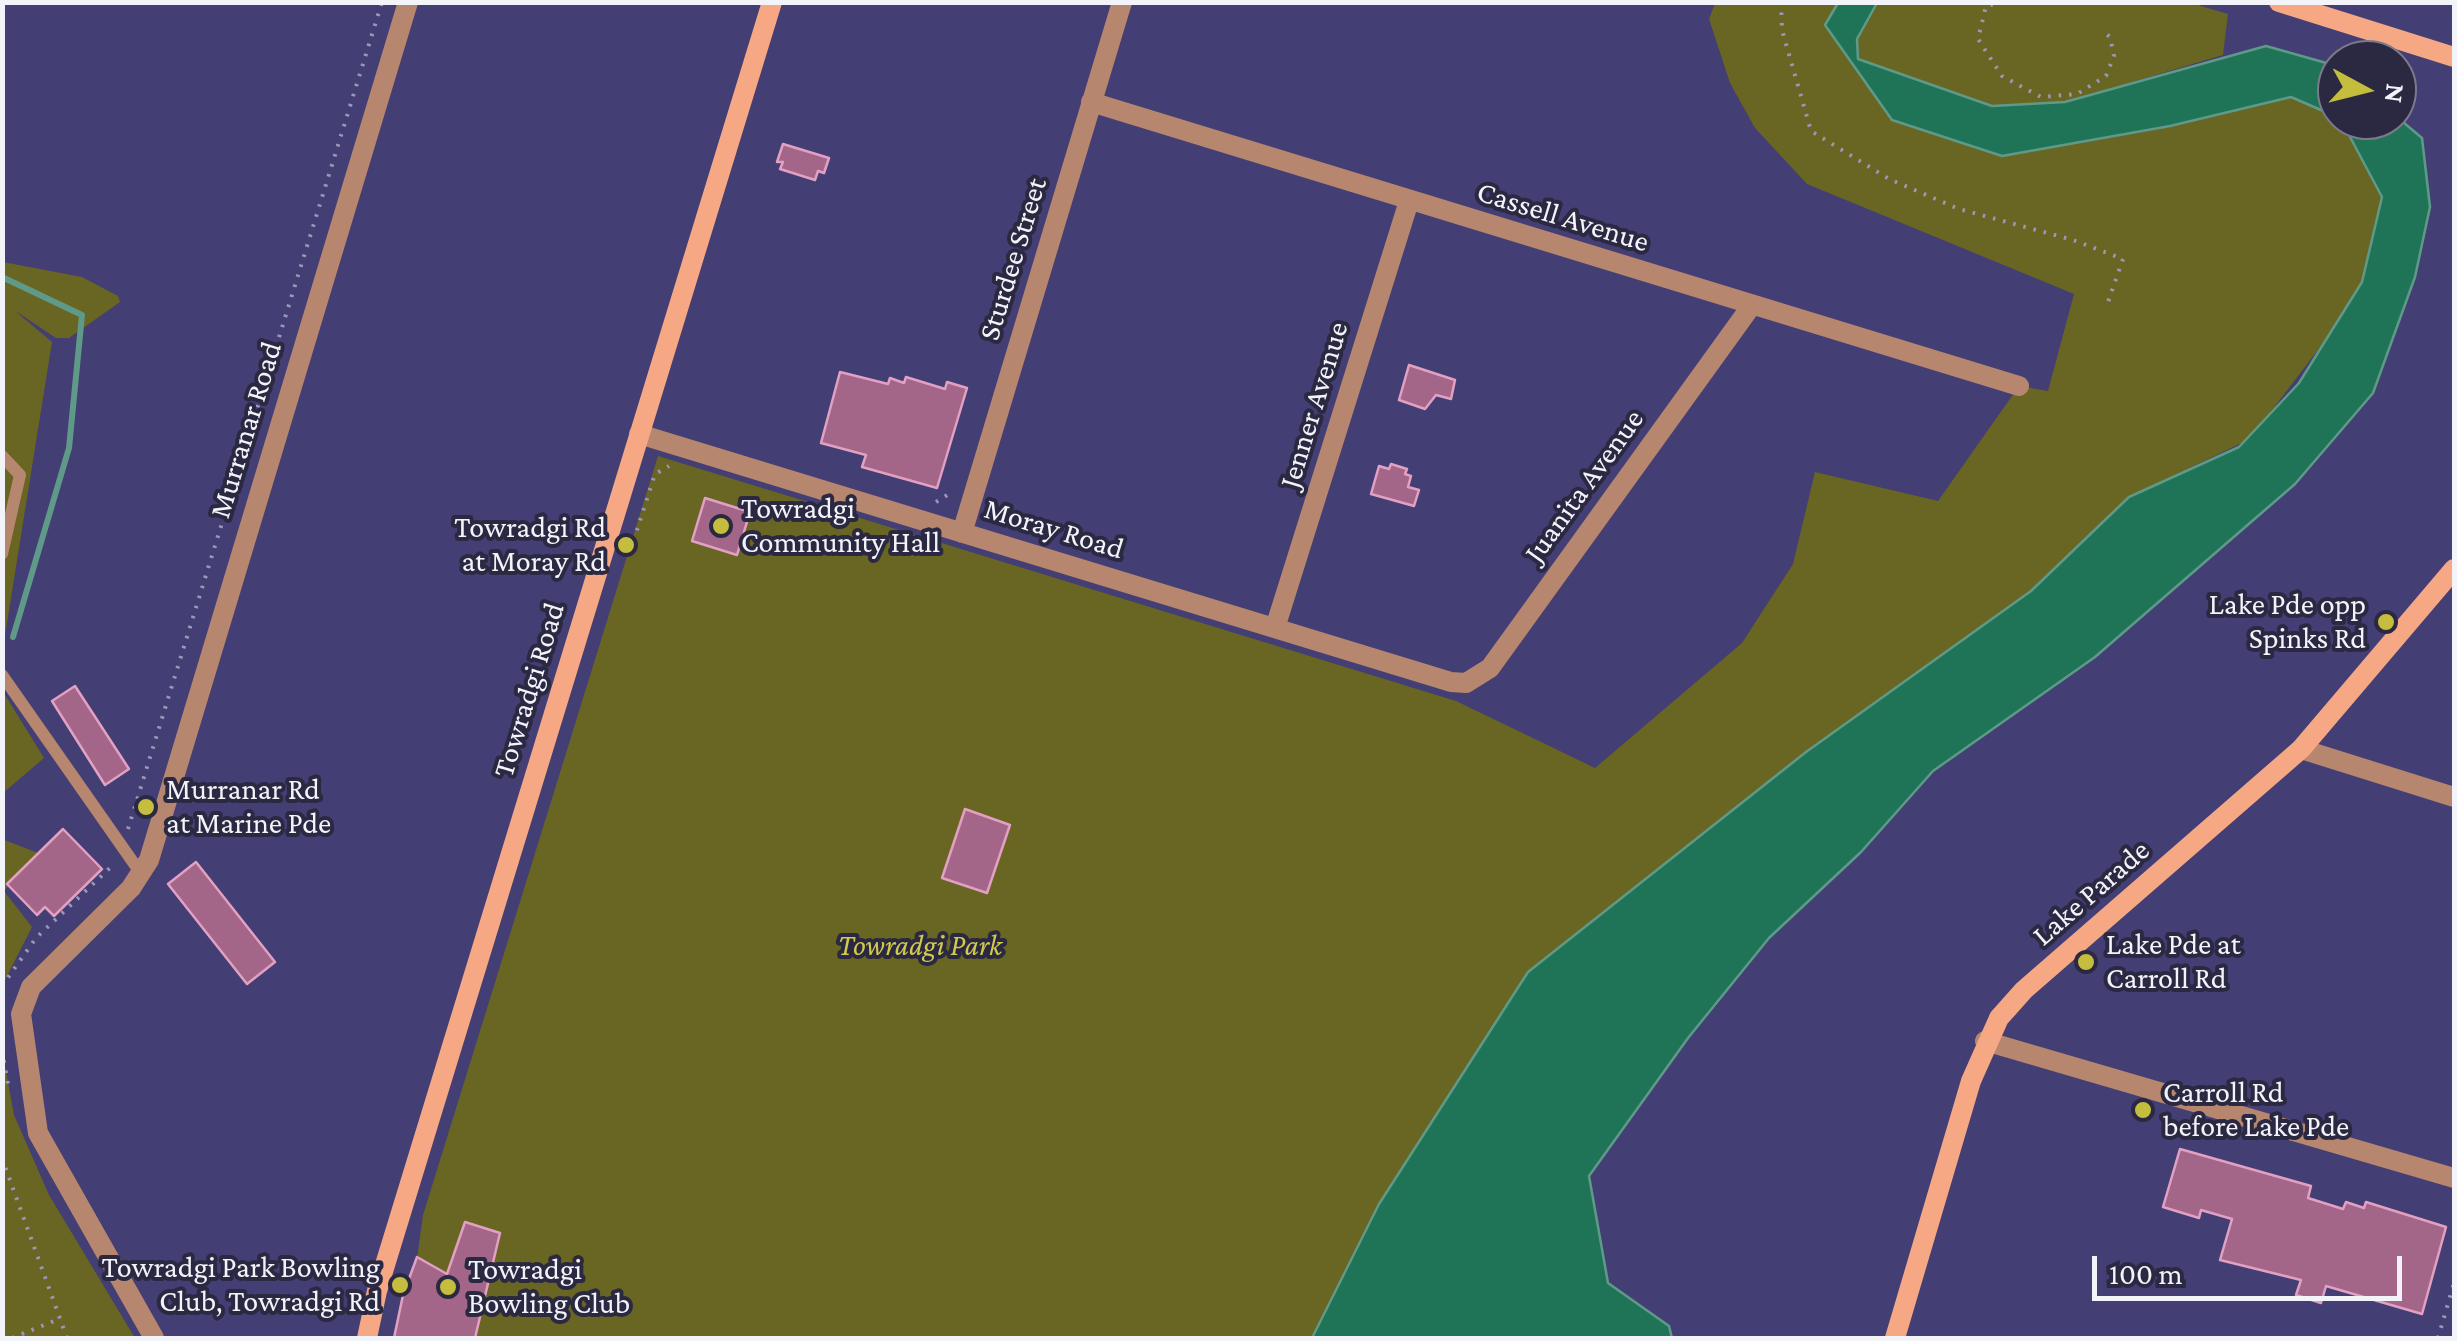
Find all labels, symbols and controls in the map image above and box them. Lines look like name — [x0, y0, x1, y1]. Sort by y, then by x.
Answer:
north arrow — [2317, 40, 2417, 140]
text: N — [2379, 82, 2412, 105]
street label: Sturdee Street — [971, 173, 1055, 345]
street label: Cassell Avenue — [1473, 174, 1653, 260]
street label: Jenner Avenue — [1272, 317, 1356, 493]
street label: Murranar Road — [202, 337, 290, 523]
street label: Juanita Avenue — [1516, 402, 1652, 570]
place label: Towradgi Community Hall — [741, 491, 940, 562]
street label: Moray Road — [980, 491, 1128, 567]
place label: Towradgi Rd at Moray Rd — [454, 510, 606, 580]
marker: Towradgi Community Hall — [710, 515, 732, 537]
marker: Towradgi Rd at Moray Rd — [615, 534, 637, 556]
place label: Lake Pde opp Spinks Rd — [2209, 587, 2366, 658]
street label: Towradgi Road — [485, 598, 573, 782]
marker: Lake Pde opp Spinks Rd — [2375, 611, 2397, 633]
place label: Murranar Rd at Marine Pde — [166, 772, 331, 842]
marker: Murranar Rd at Marine Pde — [135, 796, 157, 818]
street label: Lake Parade — [2025, 832, 2157, 954]
place label: Lake Pde at Carroll Rd — [2106, 927, 2241, 998]
park label: Towradgi Park — [838, 928, 1002, 964]
marker: Lake Pde at Carroll Rd — [2075, 951, 2097, 973]
place label: Carroll Rd before Lake Pde — [2163, 1075, 2349, 1146]
marker: Carroll Rd before Lake Pde — [2132, 1099, 2154, 1121]
scale bar — [2097, 1236, 2407, 1298]
place label: Towradgi Park Bowling Club, Towradgi Rd — [102, 1250, 380, 1320]
place label: Towradgi Bowling Club — [468, 1252, 630, 1322]
text: 100 m — [2109, 1257, 2183, 1290]
marker: Towradgi Park Bowling Club, Towradgi Rd — [389, 1274, 411, 1296]
marker: Towradgi Bowling Club — [437, 1276, 459, 1298]

